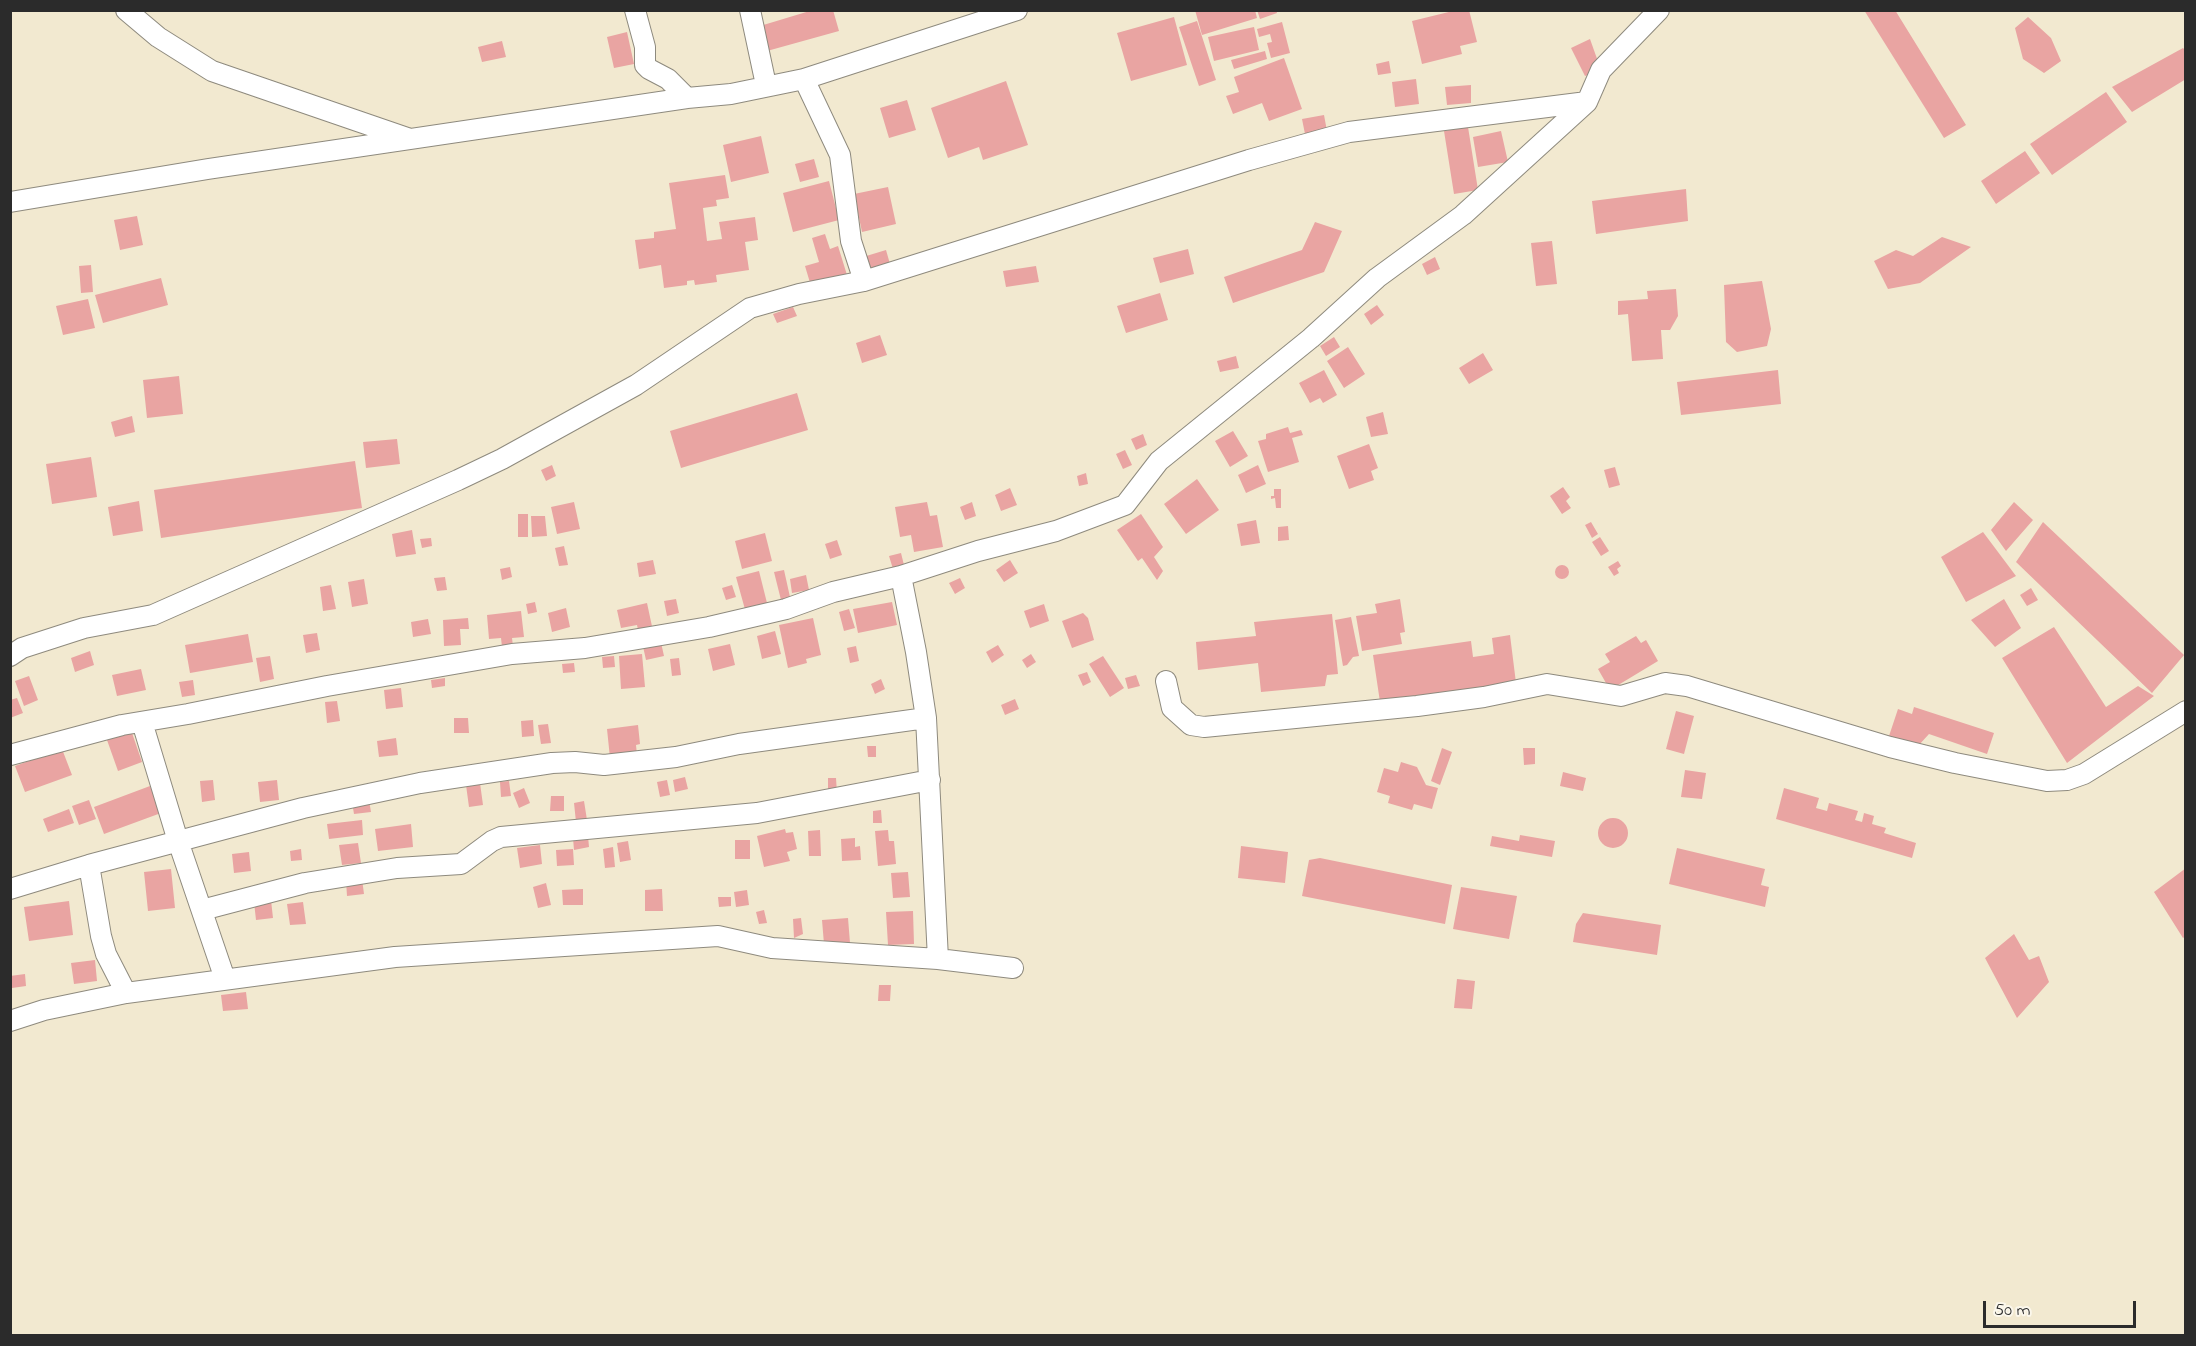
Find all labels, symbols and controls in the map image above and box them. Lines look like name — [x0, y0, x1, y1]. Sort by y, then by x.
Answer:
scale bar — [1986, 1289, 2139, 1327]
text: 50 m — [1994, 1298, 2031, 1324]

